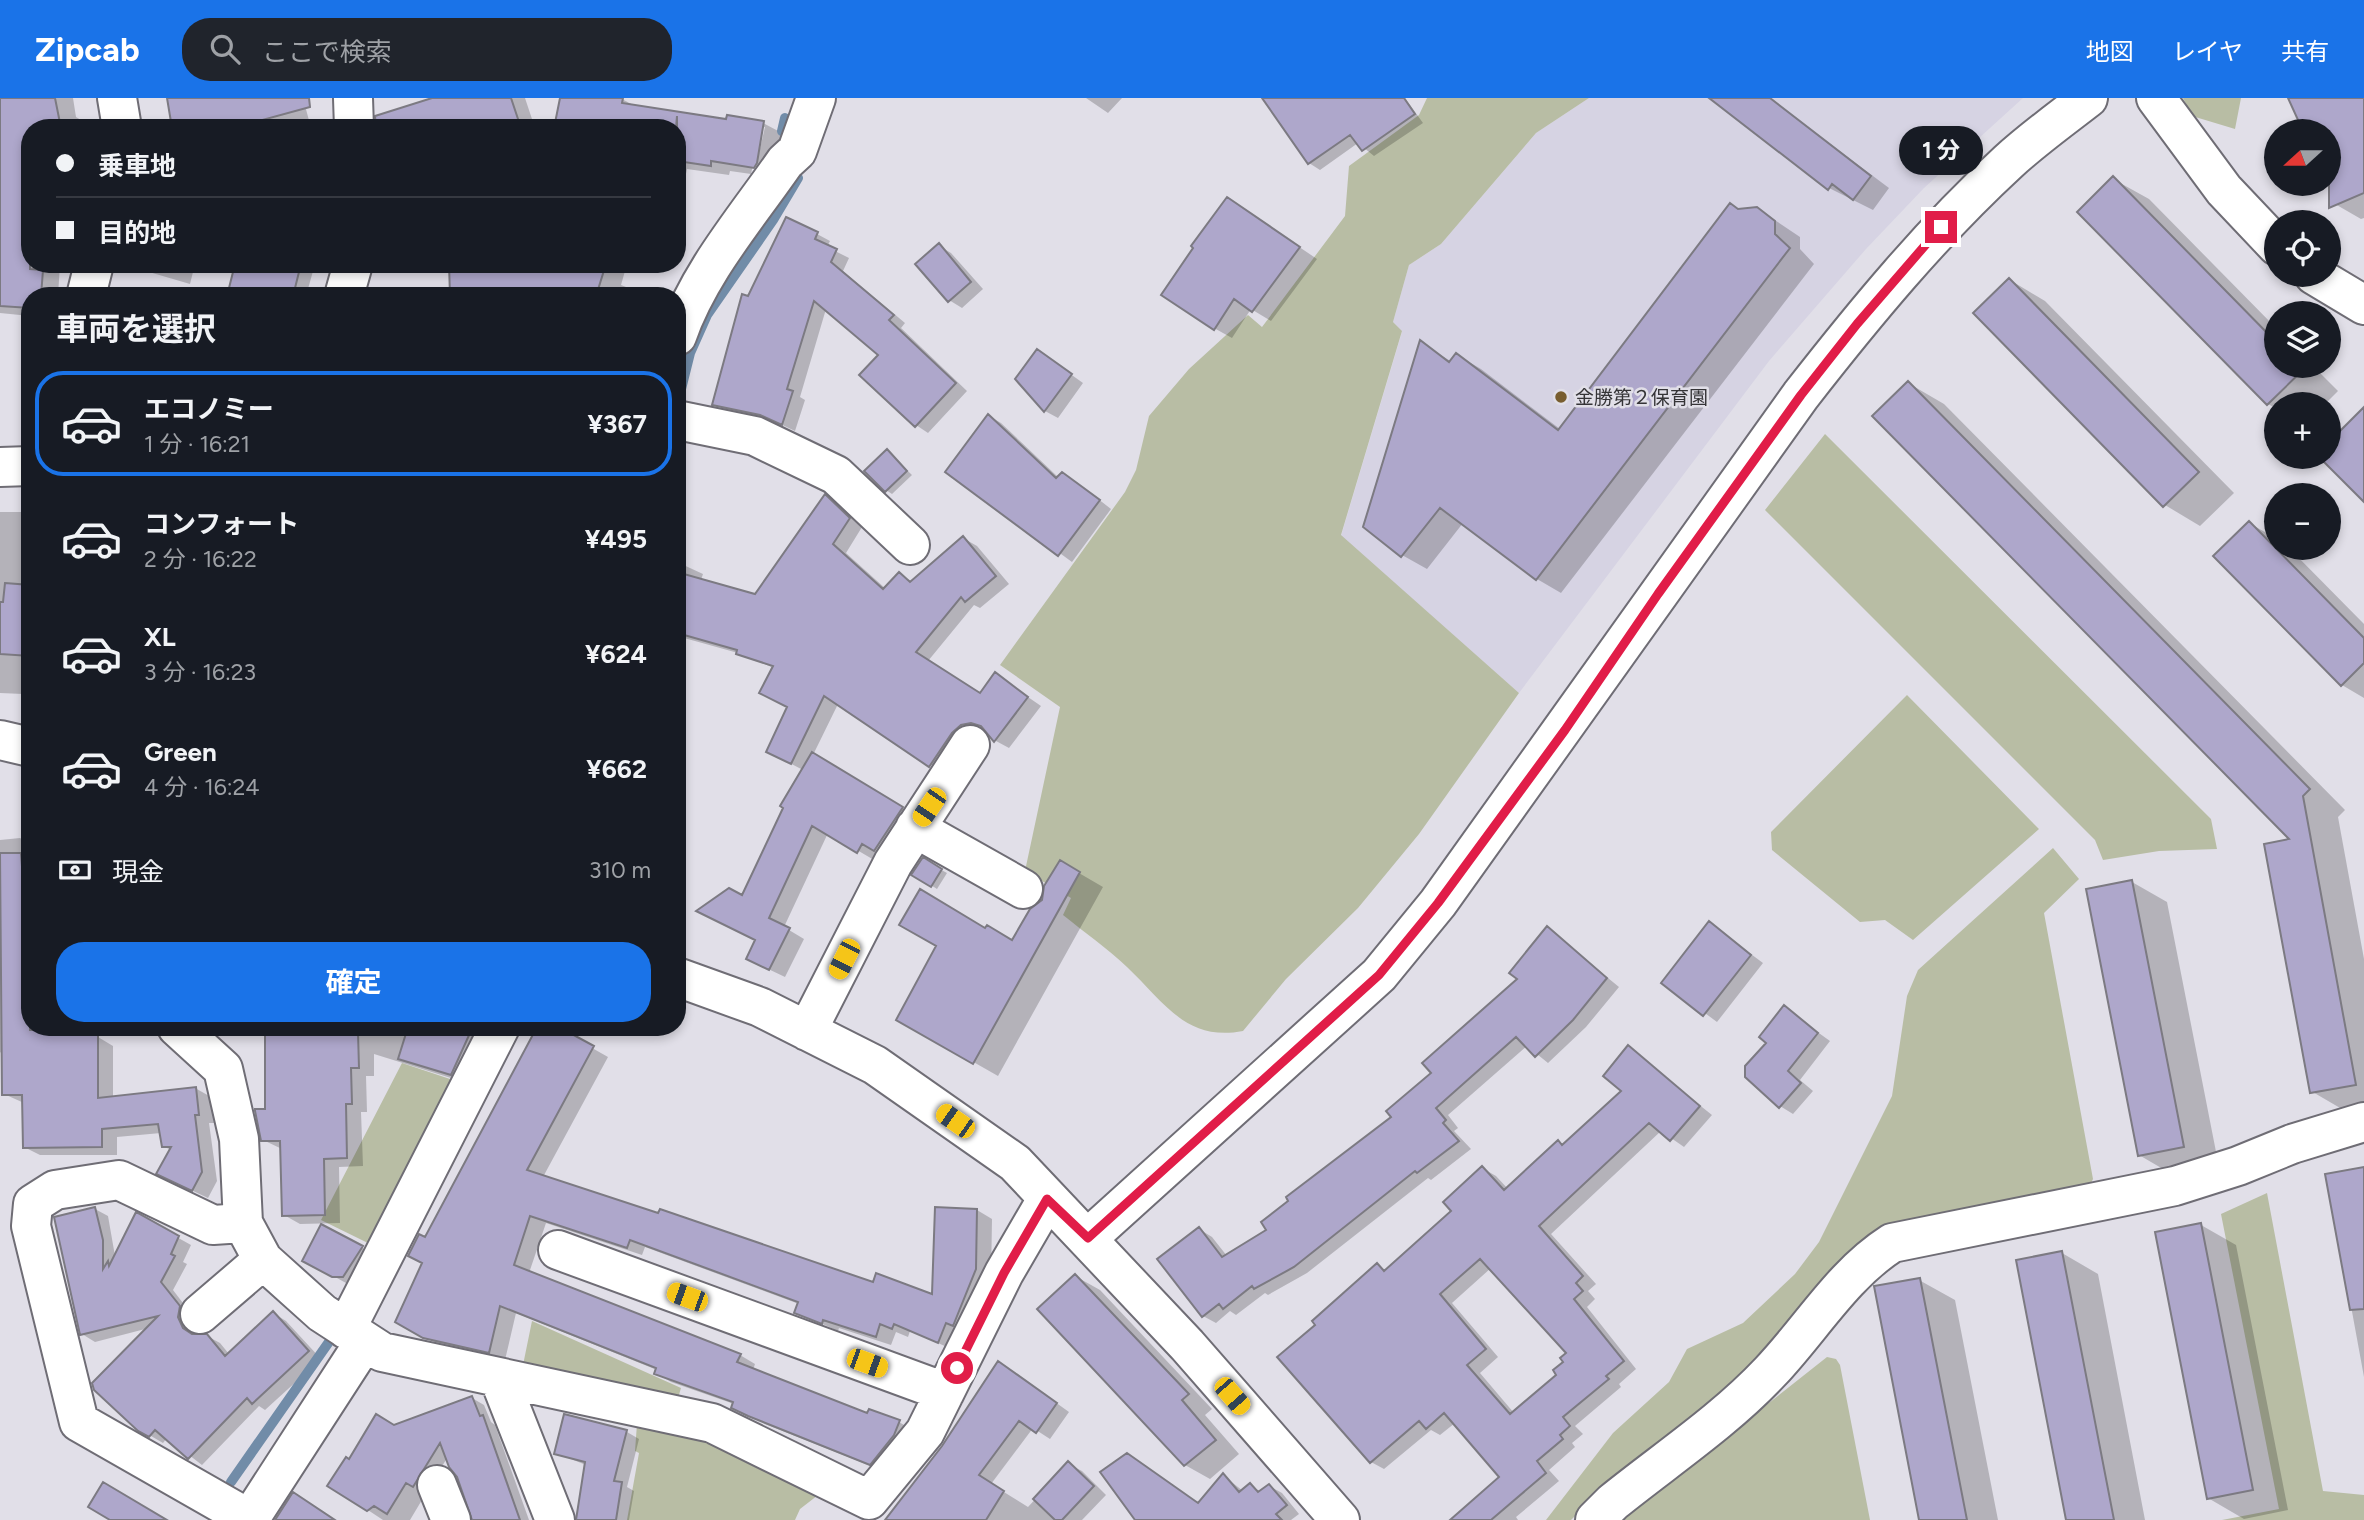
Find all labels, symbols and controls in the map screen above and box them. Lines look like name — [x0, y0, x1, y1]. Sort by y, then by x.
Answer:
search box — [182, 18, 672, 81]
text: Zipcab — [35, 30, 140, 69]
icon: search — [206, 30, 244, 68]
text: ここで検索 — [262, 36, 392, 68]
text: 地図 — [2086, 37, 2134, 66]
text: レイヤ — [2172, 37, 2243, 66]
text: 共有 — [2281, 37, 2329, 66]
north arrow — [2264, 119, 2342, 196]
map controls — [2264, 119, 2341, 560]
callout: 1 分 — [1899, 125, 1983, 174]
text: 1 分 — [1922, 136, 1960, 164]
text: 乗車地 — [98, 150, 176, 182]
button: locate — [2264, 210, 2341, 287]
route end — [1925, 211, 1957, 243]
text: 目的地 — [98, 217, 176, 249]
button: layers — [2264, 301, 2341, 378]
text: 車両を選択 — [56, 310, 216, 348]
place label: 金勝第２保育園 — [1575, 386, 1708, 409]
marker: 金勝第２保育園 — [1553, 389, 1569, 405]
icon: car — [60, 392, 123, 455]
button: + — [2264, 392, 2341, 469]
text: エコノミー — [144, 393, 274, 425]
text: ¥367 — [588, 408, 647, 440]
text: 1 分 · 16:21 — [144, 430, 250, 458]
button: − — [2264, 483, 2341, 560]
icon: car — [60, 507, 123, 570]
text: コンフォート — [144, 508, 299, 540]
text: ¥495 — [585, 523, 647, 555]
text: 2 分 · 16:22 — [144, 545, 257, 573]
text: XL — [144, 621, 176, 653]
icon: car — [60, 622, 123, 685]
text: ¥624 — [585, 638, 647, 670]
text: 3 分 · 16:23 — [144, 658, 256, 686]
text: Green — [144, 736, 217, 768]
icon: car — [60, 737, 123, 800]
text: ¥662 — [586, 753, 647, 785]
text: 4 分 · 16:24 — [144, 773, 260, 801]
car — [909, 784, 950, 830]
icon: cash — [56, 851, 94, 889]
text: 現金 — [112, 856, 164, 888]
text: 310 m — [589, 856, 651, 884]
car — [826, 936, 863, 982]
button: 確定 — [56, 942, 651, 1022]
car — [932, 1100, 979, 1142]
car — [664, 1280, 711, 1314]
car — [844, 1346, 891, 1380]
route start — [941, 1352, 973, 1384]
car — [1211, 1373, 1254, 1419]

